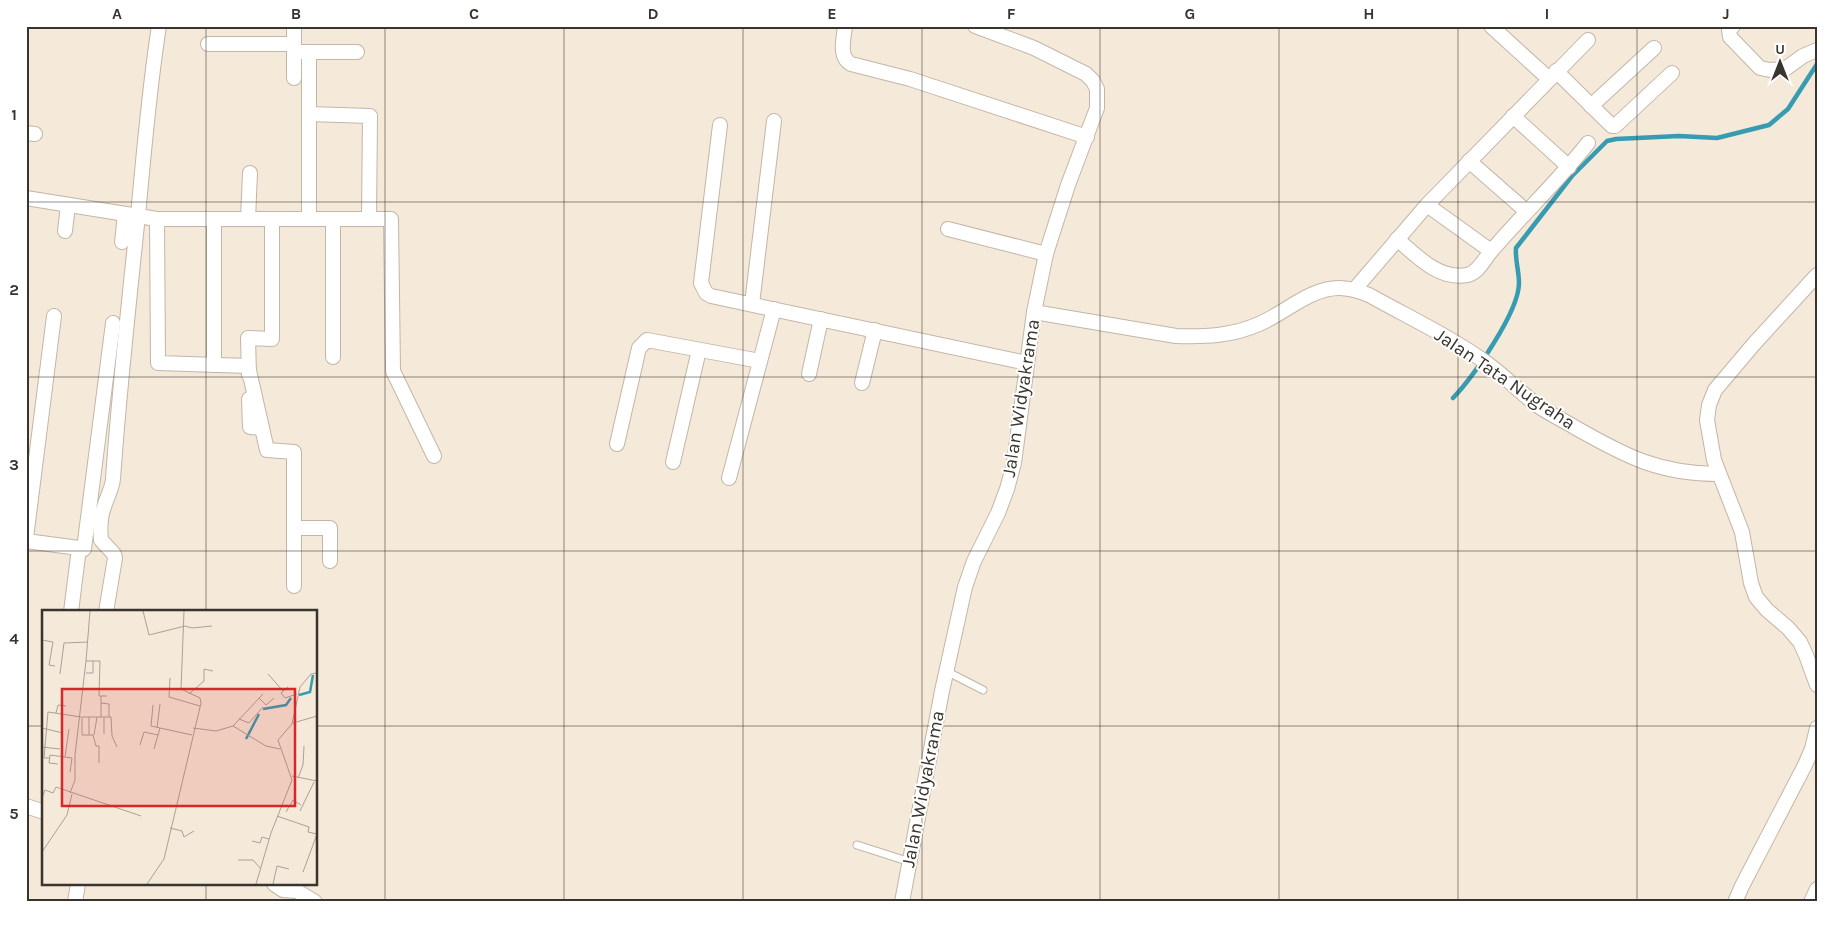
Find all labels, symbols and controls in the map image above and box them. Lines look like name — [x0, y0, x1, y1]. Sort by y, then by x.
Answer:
text: A — [112, 4, 122, 23]
text: B — [291, 4, 301, 23]
text: C — [469, 4, 479, 23]
text: D — [648, 4, 659, 23]
text: E — [827, 4, 837, 23]
text: F — [1007, 4, 1016, 23]
text: G — [1185, 4, 1195, 23]
text: H — [1363, 4, 1375, 23]
text: I — [1545, 4, 1549, 23]
text: J — [1722, 4, 1730, 23]
north arrow — [1756, 38, 1806, 88]
text: U — [1775, 41, 1785, 58]
text: 1 — [11, 105, 17, 124]
text: 2 — [9, 280, 19, 299]
street label: Jalan Widyakrama — [998, 318, 1044, 478]
street label: Jalan Tata Nugraha — [1431, 324, 1579, 434]
text: 3 — [9, 455, 19, 474]
inset map — [42, 610, 318, 886]
text: 4 — [9, 629, 19, 648]
street label: Jalan Widyakrama — [897, 709, 949, 869]
text: 5 — [9, 804, 19, 823]

